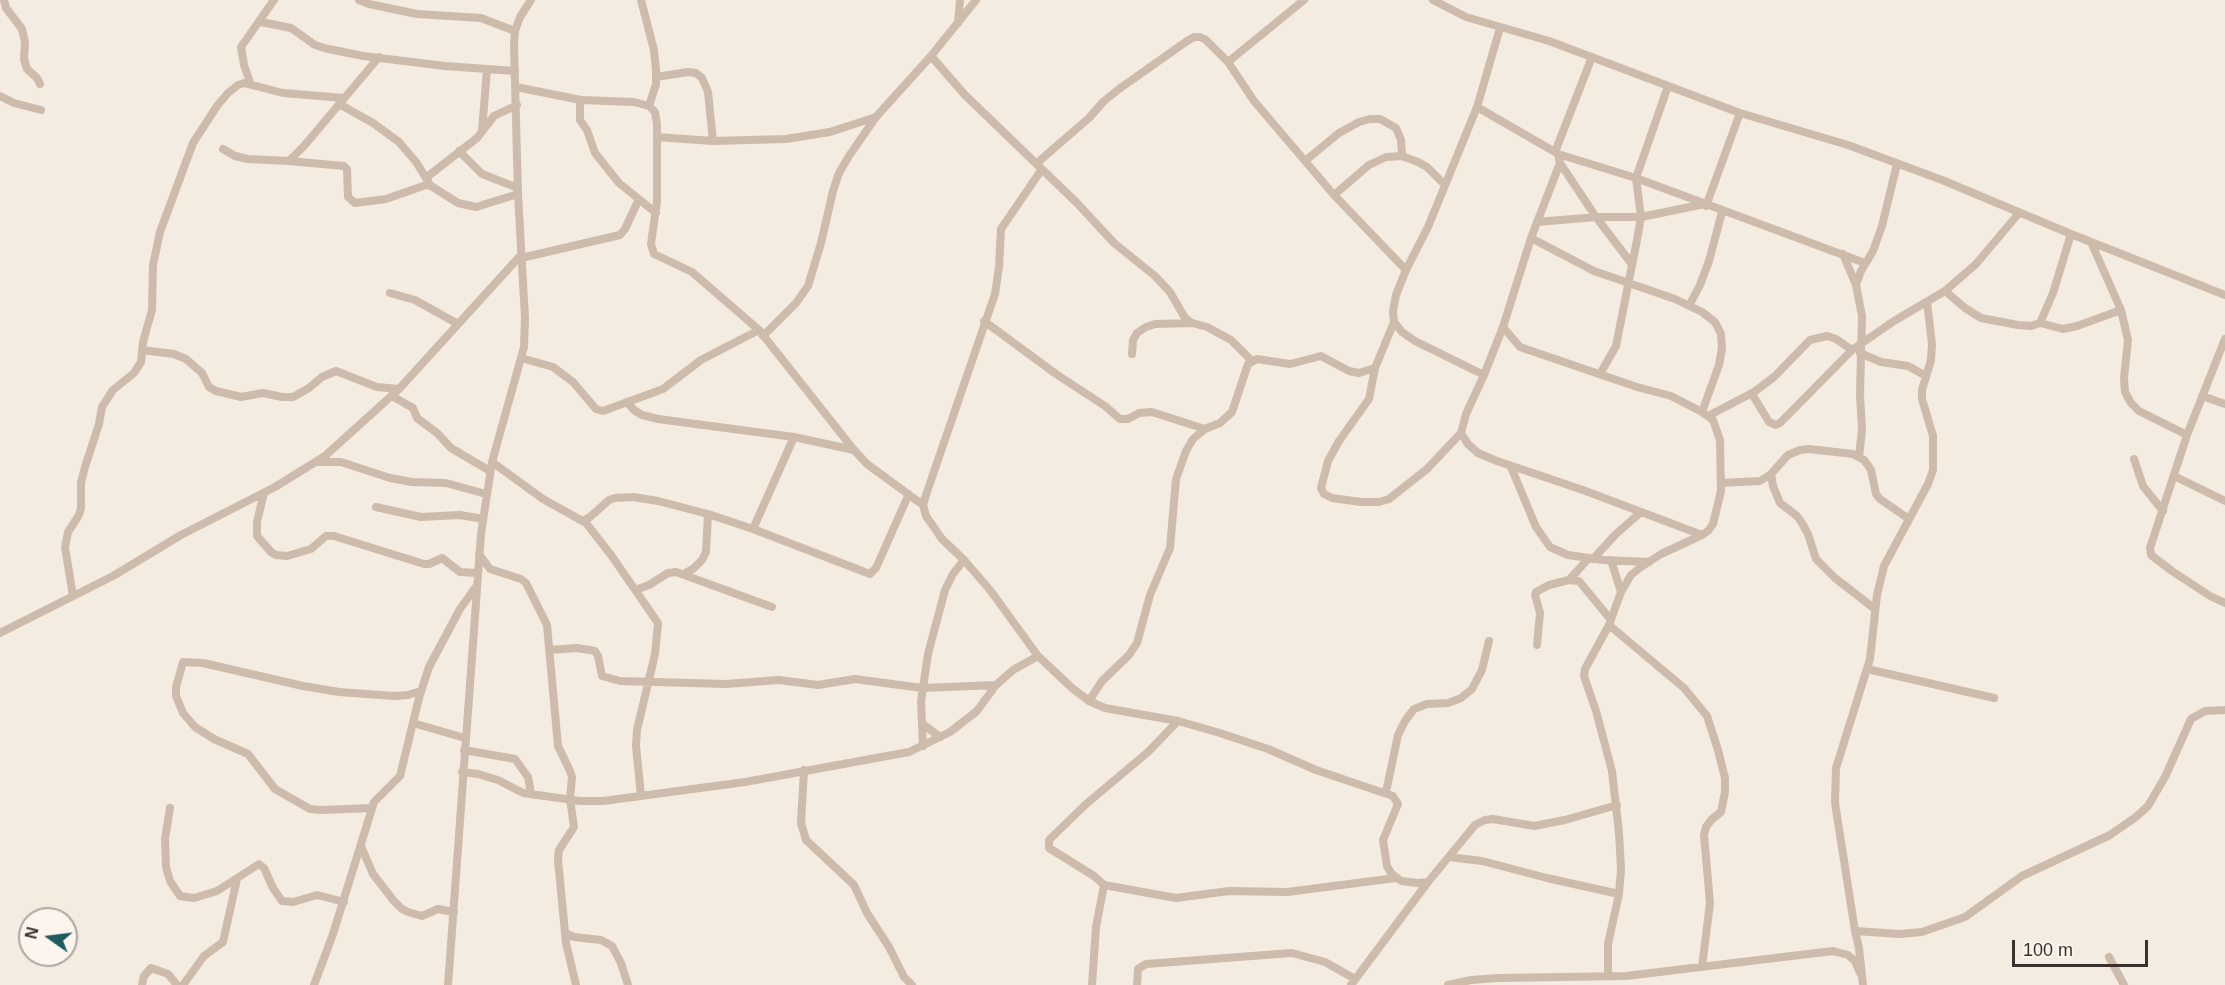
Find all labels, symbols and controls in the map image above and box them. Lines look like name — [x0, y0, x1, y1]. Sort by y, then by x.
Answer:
north arrow — [18, 907, 78, 967]
text: N — [22, 925, 42, 941]
scale bar — [2015, 928, 2152, 966]
text: 100 m — [2023, 940, 2073, 960]

